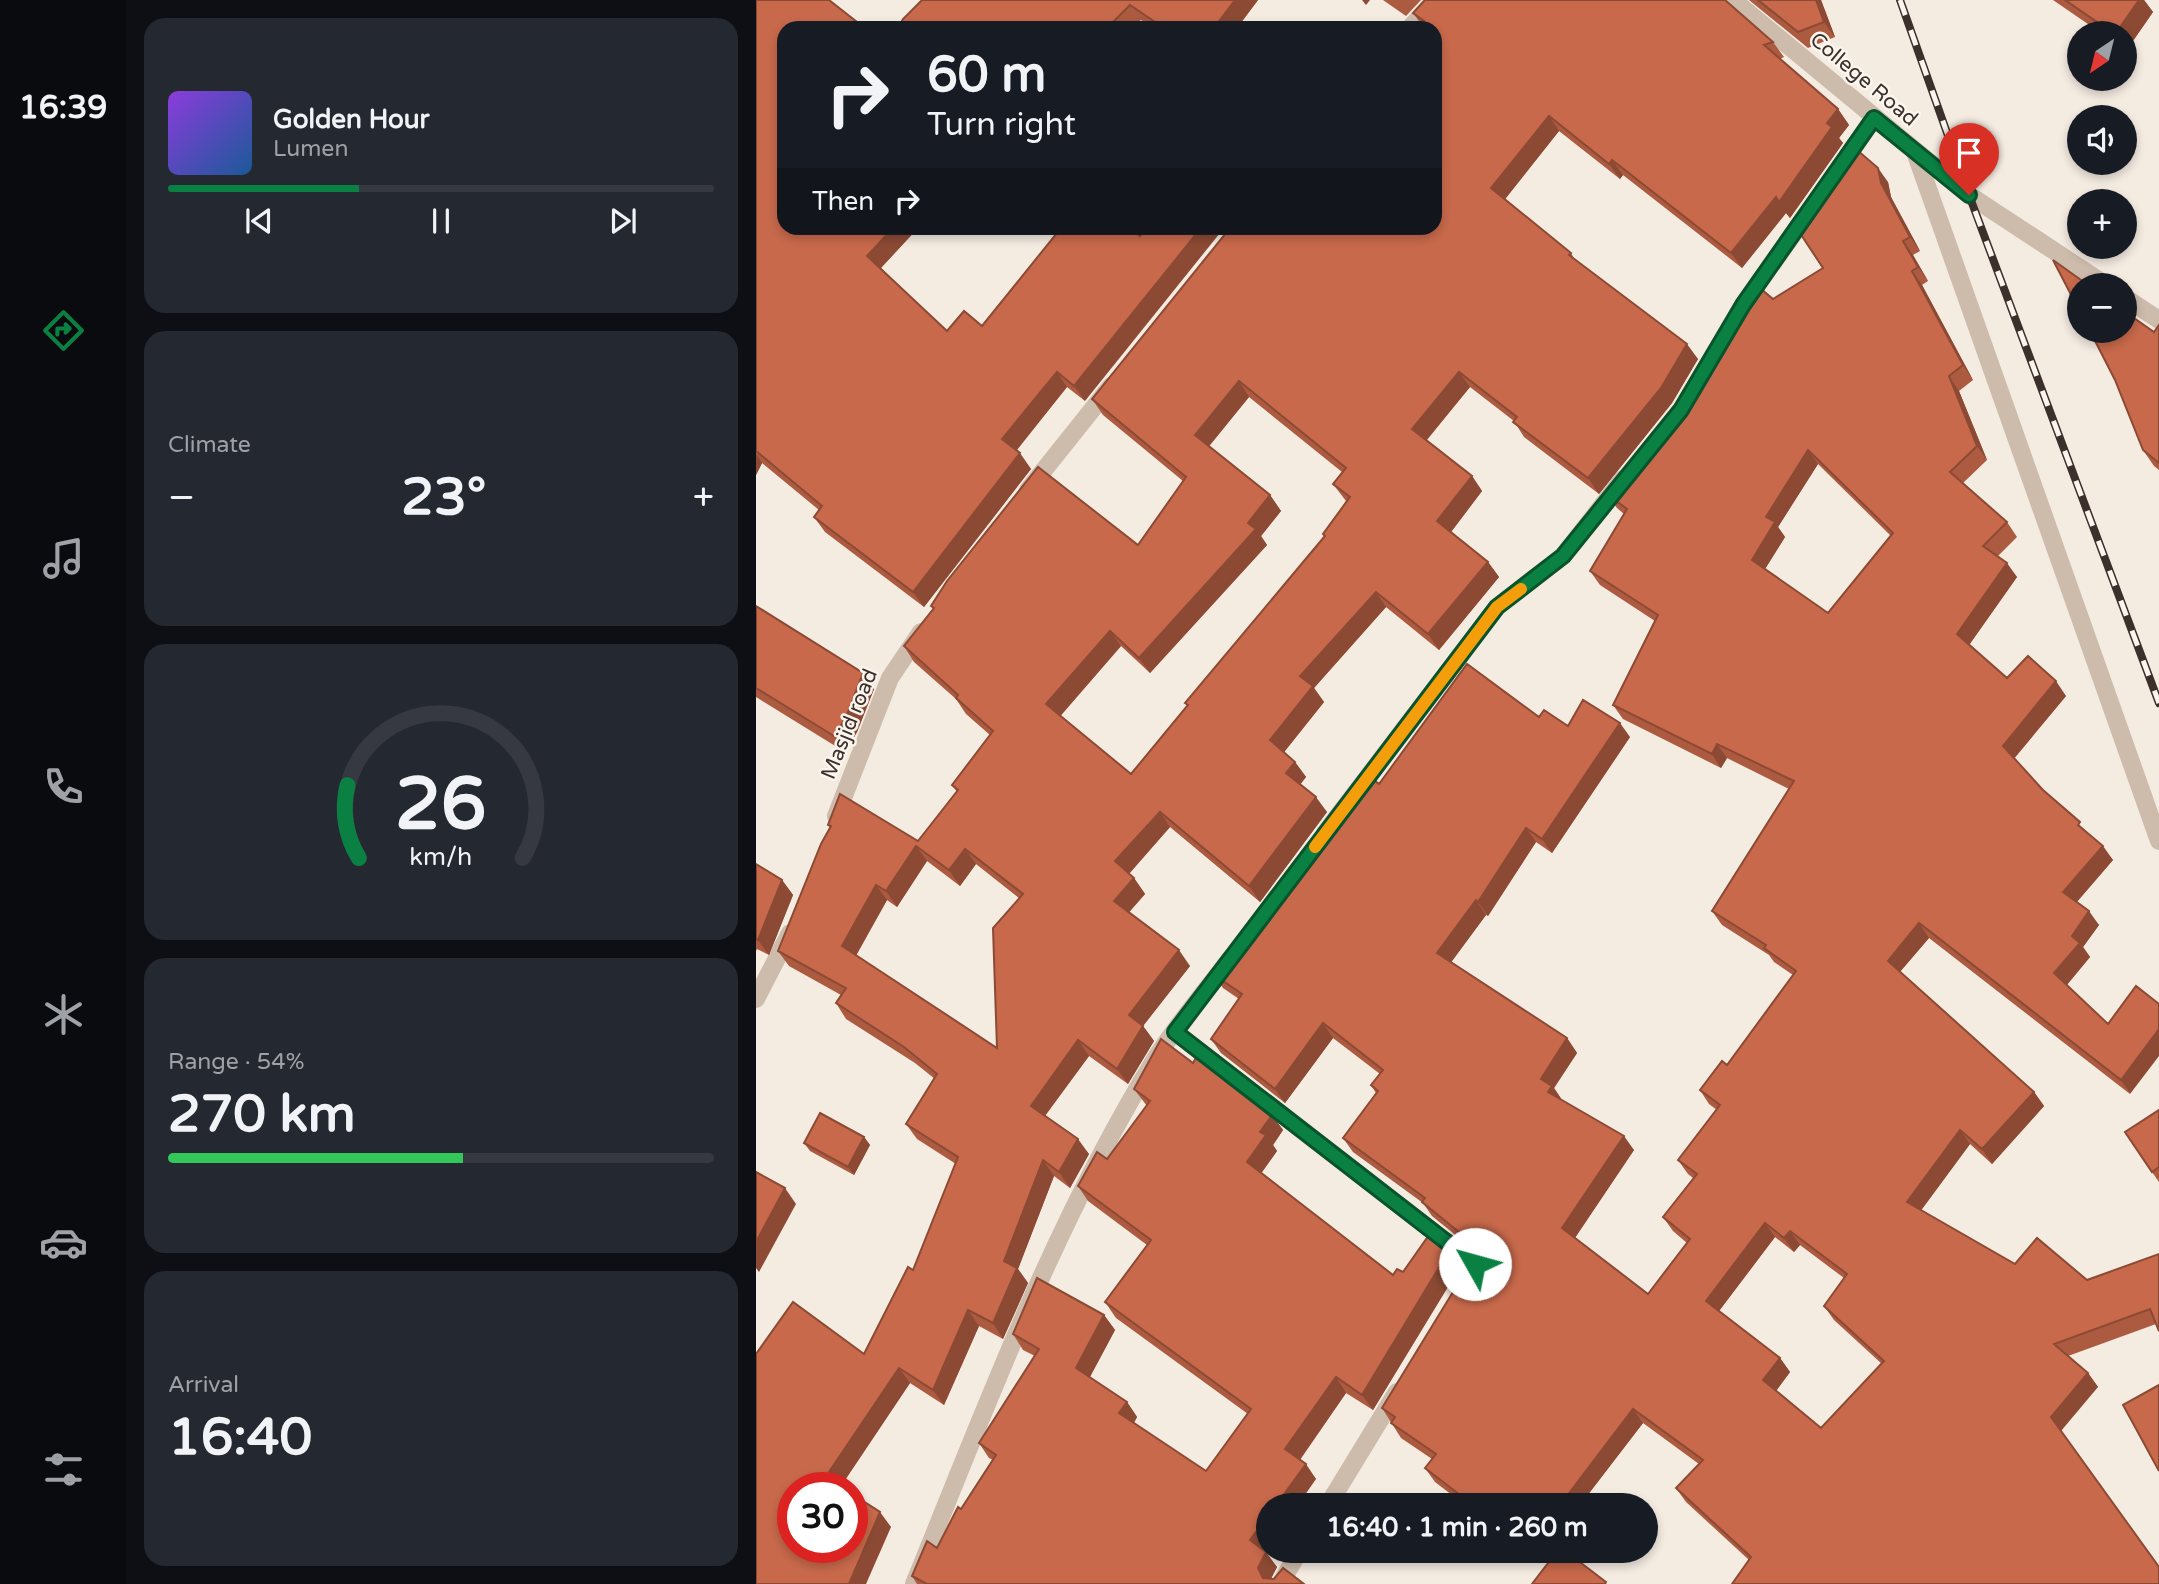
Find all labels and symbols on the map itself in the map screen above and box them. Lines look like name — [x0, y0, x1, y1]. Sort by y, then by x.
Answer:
north arrow — [2067, 21, 2137, 91]
street label: College Road — [1805, 27, 1923, 132]
pin — [1939, 123, 1999, 195]
street label: Masjid road — [816, 665, 883, 783]
position arrow — [1438, 1227, 1512, 1301]
speed limit sign: 30 — [777, 1472, 868, 1563]

